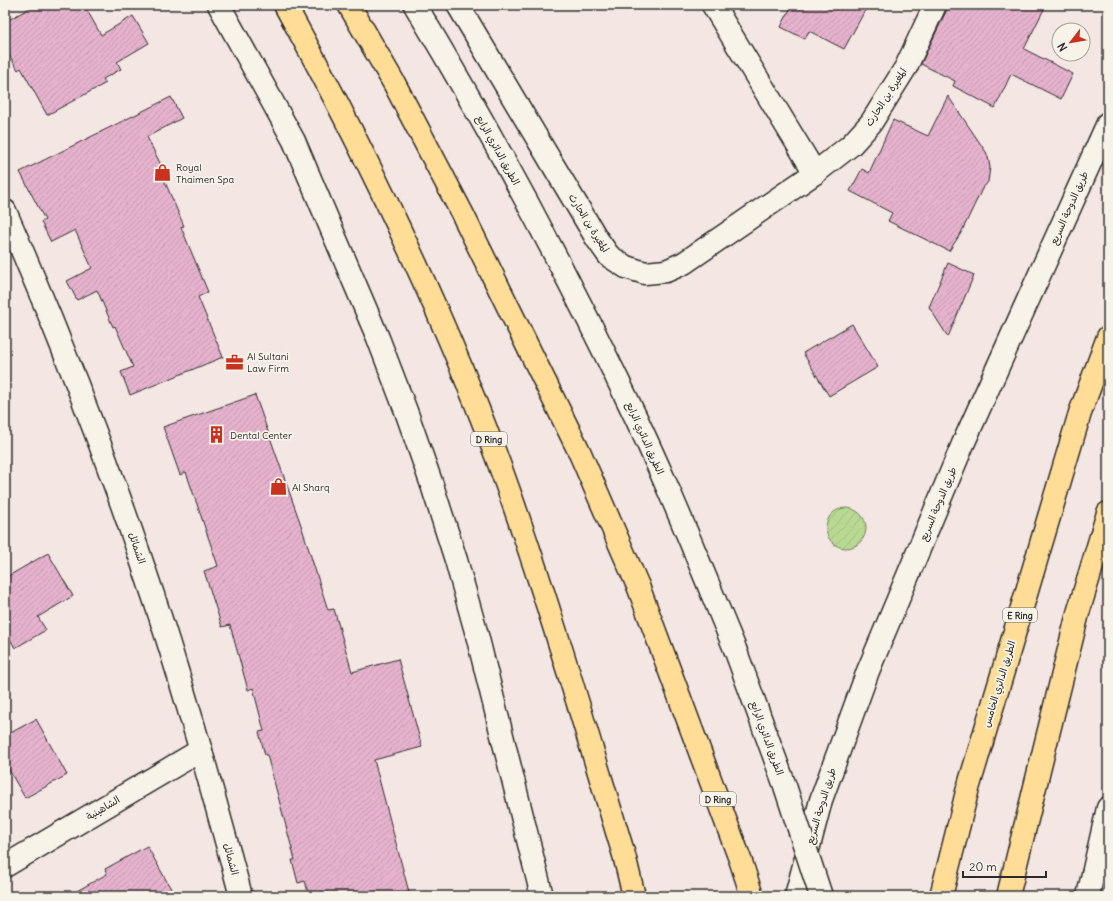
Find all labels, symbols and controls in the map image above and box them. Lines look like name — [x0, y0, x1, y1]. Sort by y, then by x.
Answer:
north arrow — [1051, 22, 1091, 62]
text: N — [1054, 40, 1070, 54]
street label: المغيرة بن الحارث — [862, 65, 910, 129]
street label: الطريق الدائري الرابع — [472, 113, 523, 188]
place label: Royal Thaimen Spa — [176, 161, 235, 186]
shop icon: Royal Thaimen Spa — [153, 163, 173, 183]
street label: طريق الدوحة السريع — [1047, 169, 1093, 248]
street label: المغيرة بن الحارث — [566, 191, 612, 255]
place label: Al Sultani Law Firm — [247, 350, 289, 375]
office icon: Al Sultani Law Firm — [224, 352, 244, 372]
street label: الطريق الدائري الرابع — [621, 400, 667, 477]
building icon: Dental Center — [207, 425, 227, 445]
place label: Dental Center — [230, 429, 292, 442]
road number: D Ring — [471, 432, 507, 446]
street label: طريق الدوحة السريع — [917, 465, 961, 544]
shop icon: Al Sharq — [269, 477, 289, 497]
place label: Al Sharq — [292, 481, 330, 494]
street label: الشمائل — [126, 531, 148, 565]
road number: E Ring — [1003, 608, 1037, 622]
street label: الطريق الدائري الخامس — [980, 639, 1020, 730]
street label: الطريق الدائري الرابع — [746, 699, 786, 778]
street label: طريق الدوحة السريع — [803, 766, 841, 846]
road number: D Ring — [700, 792, 736, 806]
street label: الشاهينية — [84, 793, 122, 823]
street label: الشمائل — [221, 842, 241, 876]
scale bar — [963, 853, 1046, 879]
text: 20 m — [969, 859, 997, 874]

